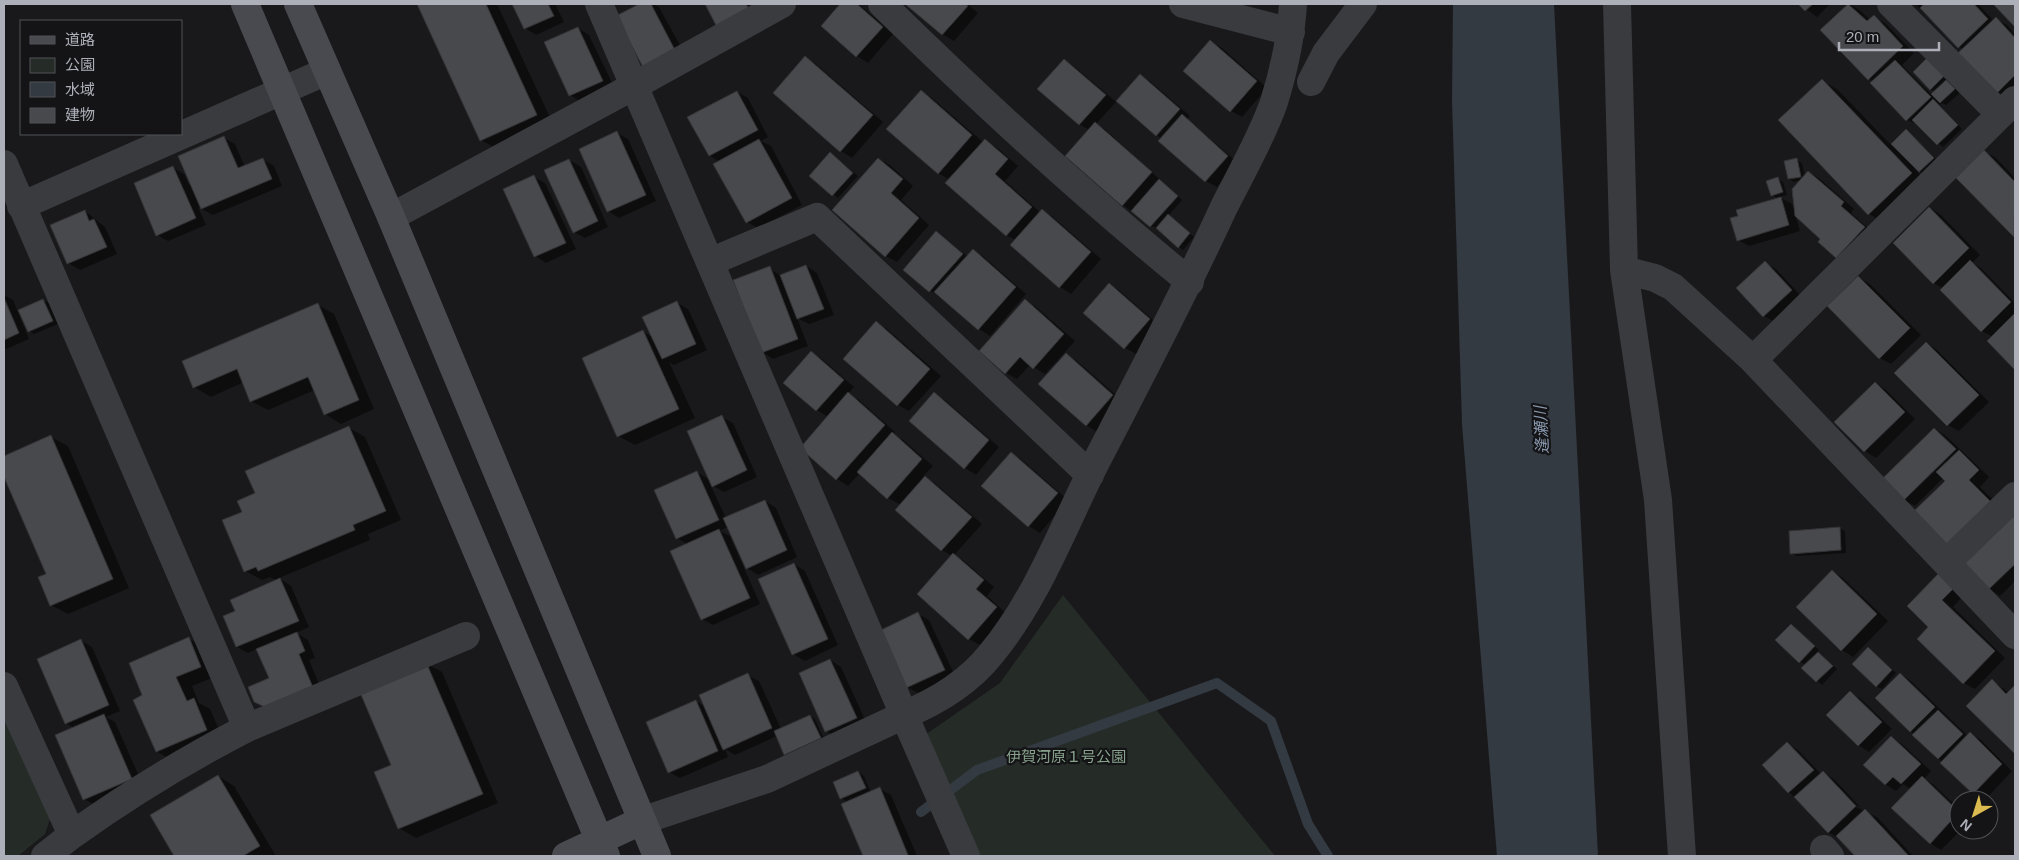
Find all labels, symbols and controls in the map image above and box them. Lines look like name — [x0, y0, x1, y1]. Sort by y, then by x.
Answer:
legend — [20, 20, 182, 135]
scale bar — [1839, 20, 1939, 52]
text: 20 m — [1846, 28, 1879, 45]
text: 道路 — [65, 31, 95, 48]
text: 公園 — [65, 56, 95, 73]
text: 水域 — [65, 81, 95, 98]
text: 建物 — [65, 106, 95, 123]
water label: 逢瀬川 — [1532, 404, 1551, 454]
park label: 伊賀河原１号公園 — [1006, 748, 1126, 765]
north arrow — [1949, 790, 1999, 840]
text: N — [1957, 816, 1975, 835]

